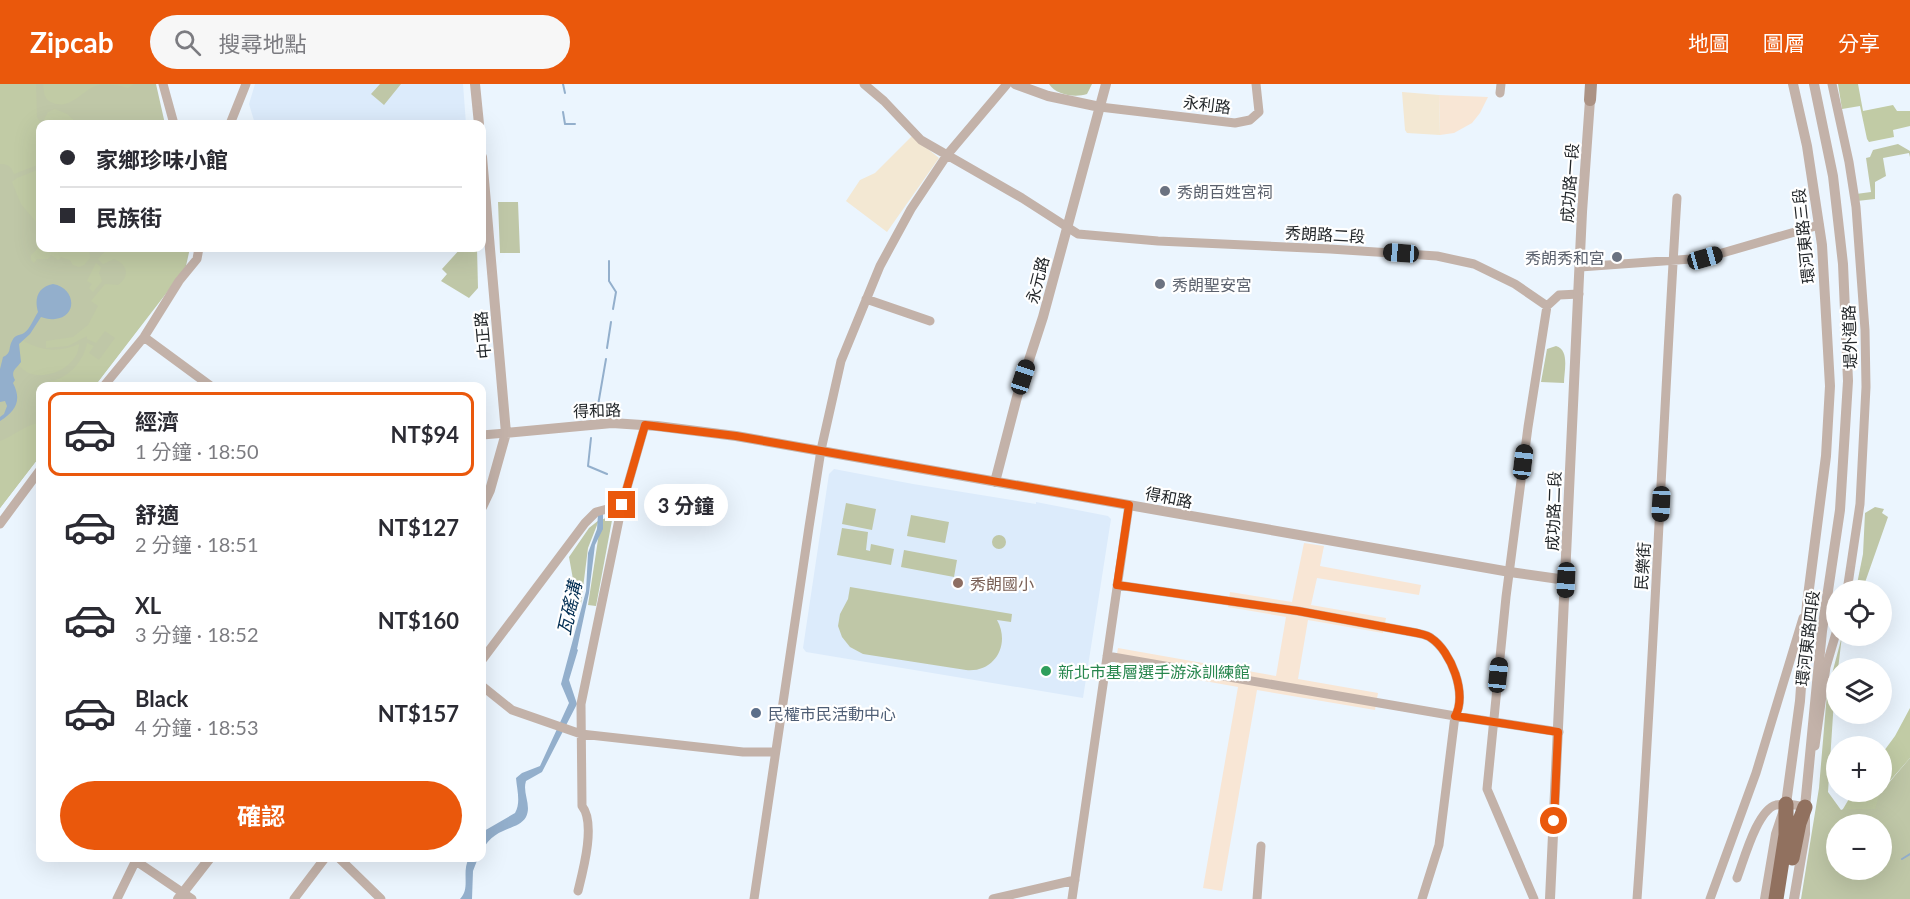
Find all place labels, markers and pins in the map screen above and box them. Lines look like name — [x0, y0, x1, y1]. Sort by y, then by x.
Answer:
place label: 秀朗百姓宮祠 — [1177, 182, 1273, 201]
marker: 秀朗百姓宮祠 — [1158, 184, 1172, 198]
place label: 秀朗秀和宮 — [1525, 248, 1605, 267]
marker: 秀朗秀和宮 — [1610, 250, 1624, 264]
place label: 秀朗聖安宮 — [1172, 275, 1252, 294]
marker: 秀朗聖安宮 — [1153, 277, 1167, 291]
place label: 秀朗國小 — [970, 574, 1034, 593]
marker: 秀朗國小 — [951, 576, 965, 590]
place label: 新北市基層選手游泳訓練館 — [1058, 662, 1250, 681]
marker: 新北市基層選手游泳訓練館 — [1039, 664, 1053, 678]
place label: 民權市民活動中心 — [768, 704, 896, 723]
marker: 民權市民活動中心 — [749, 706, 763, 720]

